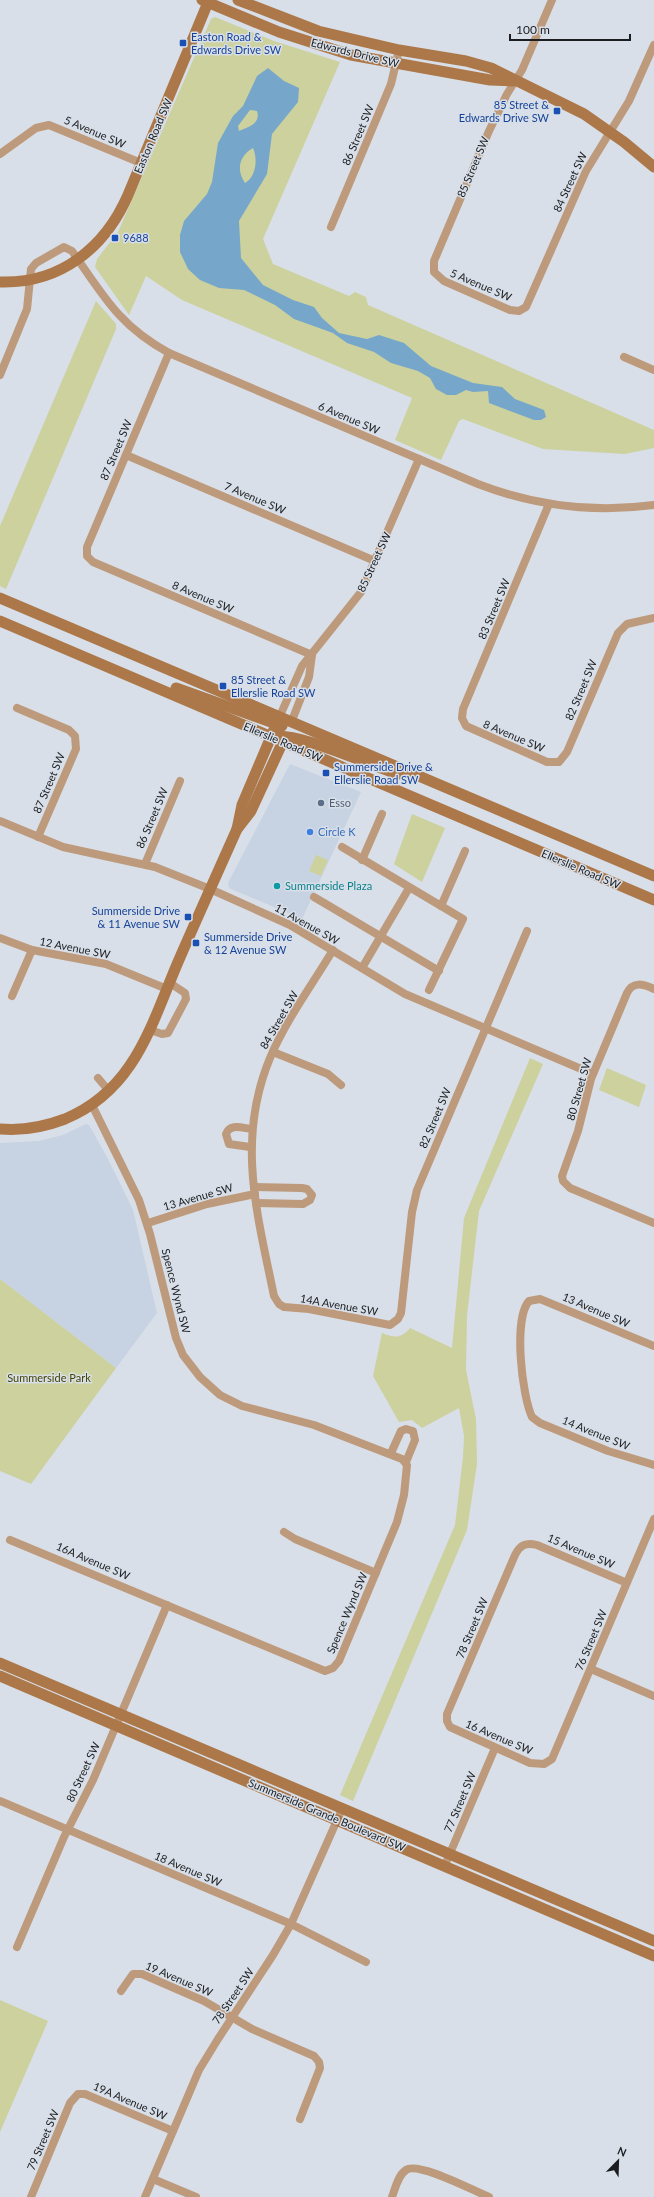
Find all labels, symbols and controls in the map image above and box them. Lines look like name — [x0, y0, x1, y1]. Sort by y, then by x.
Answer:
scale bar — [510, 16, 630, 42]
text: 100 m — [516, 22, 550, 37]
place label: Easton Road & Edwards Drive SW — [191, 30, 282, 56]
street label: Edwards Drive SW — [310, 35, 401, 70]
marker: Easton Road & Edwards Drive SW — [178, 38, 188, 48]
street label: Easton Road SW — [131, 96, 174, 175]
place label: 85 Street & Edwards Drive SW — [459, 98, 550, 124]
street label: 86 Street SW — [339, 102, 376, 167]
marker: 85 Street & Edwards Drive SW — [552, 106, 562, 116]
street label: 5 Avenue SW — [63, 113, 128, 151]
street label: 85 Street SW — [454, 134, 491, 199]
street label: 84 Street SW — [550, 149, 589, 214]
place label: 9688 — [123, 231, 149, 244]
marker: 9688 — [110, 233, 120, 243]
street label: 5 Avenue SW — [449, 266, 514, 304]
street label: 6 Avenue SW — [317, 399, 382, 437]
street label: 87 Street SW — [97, 417, 134, 482]
street label: 7 Avenue SW — [223, 479, 288, 517]
street label: 85 Street SW — [354, 529, 393, 594]
street label: 83 Street SW — [475, 576, 512, 641]
street label: 8 Avenue SW — [171, 578, 236, 616]
street label: 82 Street SW — [562, 657, 599, 722]
place label: 85 Street & Ellerslie Road SW — [231, 673, 316, 699]
marker: 85 Street & Ellerslie Road SW — [218, 681, 228, 691]
street label: 8 Avenue SW — [482, 717, 547, 755]
street label: Ellerslie Road SW — [242, 719, 325, 764]
street label: 87 Street SW — [30, 750, 67, 815]
place label: Summerside Drive & Ellerslie Road SW — [334, 760, 433, 786]
marker: Summerside Drive & Ellerslie Road SW — [321, 768, 331, 778]
street label: 86 Street SW — [133, 785, 170, 850]
place label: Esso — [329, 796, 351, 809]
marker: Esso — [316, 798, 326, 808]
place label: Circle K — [318, 825, 356, 838]
marker: Circle K — [305, 827, 315, 837]
street label: Ellerslie Road SW — [540, 846, 623, 891]
place label: Summerside Plaza — [285, 879, 372, 892]
marker: Summerside Plaza — [272, 881, 282, 891]
street label: 11 Avenue SW — [273, 900, 342, 947]
place label: Summerside Drive & 11 Avenue SW — [92, 904, 181, 930]
marker: Summerside Drive & 11 Avenue SW — [183, 912, 193, 922]
place label: Summerside Drive & 12 Avenue SW — [204, 930, 292, 956]
street label: 12 Avenue SW — [39, 934, 112, 961]
marker: Summerside Drive & 12 Avenue SW — [191, 938, 201, 948]
street label: 84 Street SW — [257, 988, 301, 1051]
street label: 80 Street SW — [563, 1055, 594, 1122]
street label: 82 Street SW — [416, 1085, 453, 1150]
street label: 13 Avenue SW — [162, 1180, 235, 1213]
street label: Spence Wynd SW — [160, 1247, 193, 1335]
street label: 13 Avenue SW — [561, 1290, 632, 1330]
street label: 14A Avenue SW — [299, 1291, 380, 1318]
park label: Summerside Park — [7, 1371, 91, 1384]
street label: 14 Avenue SW — [560, 1413, 632, 1452]
street label: 15 Avenue SW — [546, 1531, 617, 1571]
street label: 16A Avenue SW — [54, 1539, 133, 1582]
street label: Spence Wynd SW — [324, 1570, 370, 1655]
street label: 78 Street SW — [453, 1595, 490, 1660]
street label: 76 Street SW — [572, 1607, 609, 1672]
street label: 16 Avenue SW — [464, 1717, 535, 1757]
street label: 80 Street SW — [63, 1739, 102, 1804]
street label: 77 Street SW — [441, 1769, 478, 1834]
street label: Summerside Grande Boulevard SW — [247, 1776, 408, 1854]
street label: 18 Avenue SW — [153, 1849, 224, 1889]
street label: 19 Avenue SW — [144, 1959, 215, 1999]
street label: 78 Street SW — [209, 1965, 256, 2026]
street label: 19A Avenue SW — [91, 2079, 170, 2122]
street label: 79 Street SW — [24, 2107, 61, 2172]
north arrow — [598, 2141, 638, 2181]
text: N — [616, 2144, 629, 2159]

